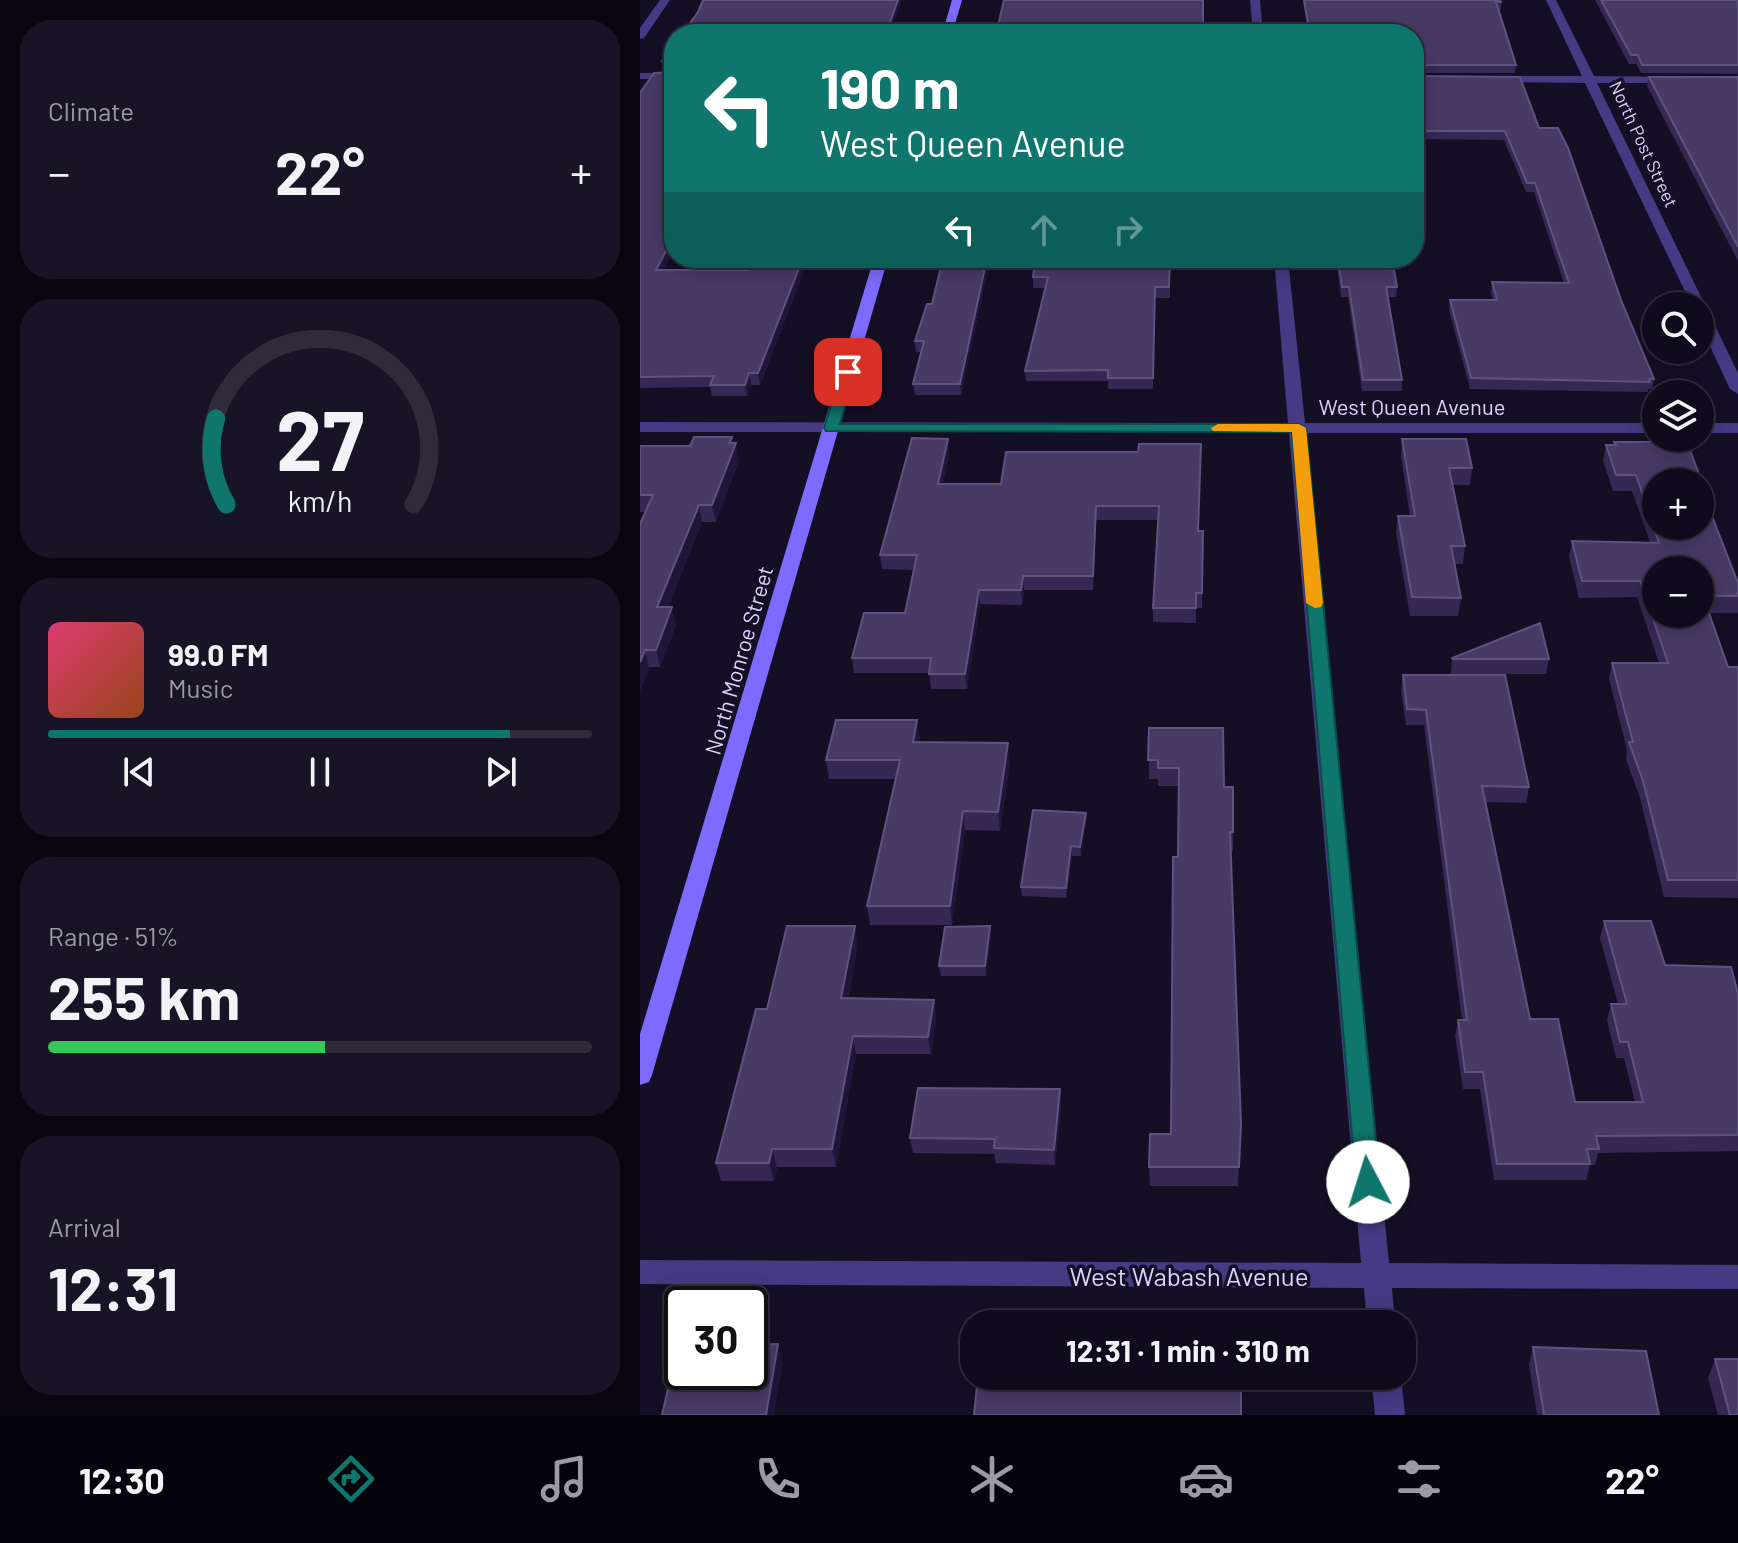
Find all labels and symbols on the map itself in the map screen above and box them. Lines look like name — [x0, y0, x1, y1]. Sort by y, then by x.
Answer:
street label: North Post Street — [1605, 77, 1683, 211]
pin — [814, 338, 882, 406]
street label: West Queen Avenue — [1319, 393, 1505, 419]
street label: North Monroe Street — [699, 563, 777, 757]
position arrow — [1326, 1140, 1410, 1224]
street label: West Wabash Avenue — [1069, 1260, 1309, 1291]
speed limit sign: 30 — [664, 1286, 768, 1390]

